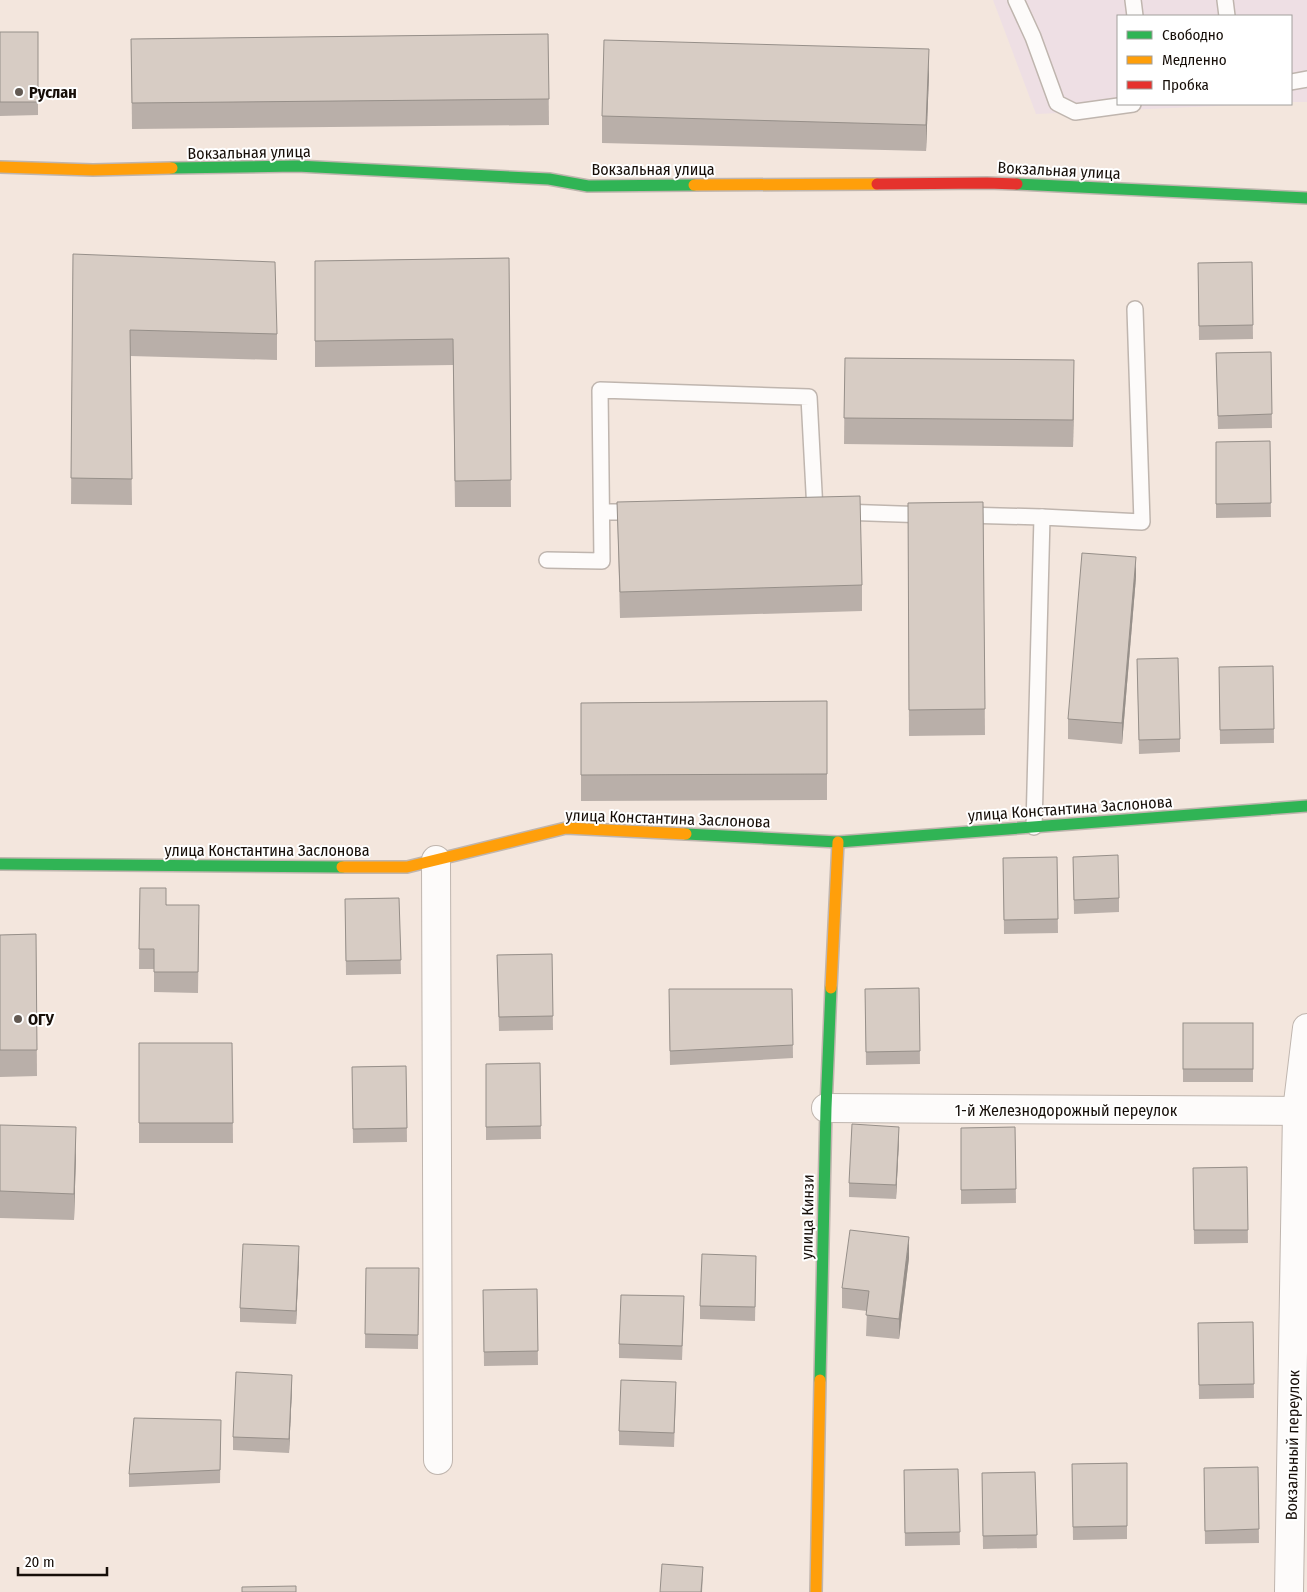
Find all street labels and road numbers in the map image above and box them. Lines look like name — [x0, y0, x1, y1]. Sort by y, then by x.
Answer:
street label: Вокзальная улица — [187, 142, 311, 163]
street label: Вокзальная улица — [997, 158, 1121, 183]
street label: Вокзальная улица — [591, 160, 715, 179]
street label: улица Константина Заслонова — [967, 792, 1173, 825]
street label: улица Константина Заслонова — [565, 805, 771, 832]
street label: улица Константина Заслонова — [164, 841, 370, 860]
street label: 1-й Железнодорожный переулок — [955, 1101, 1178, 1120]
street label: улица Кинзи — [797, 1174, 818, 1260]
street label: Вокзальный переулок — [1282, 1369, 1303, 1520]

